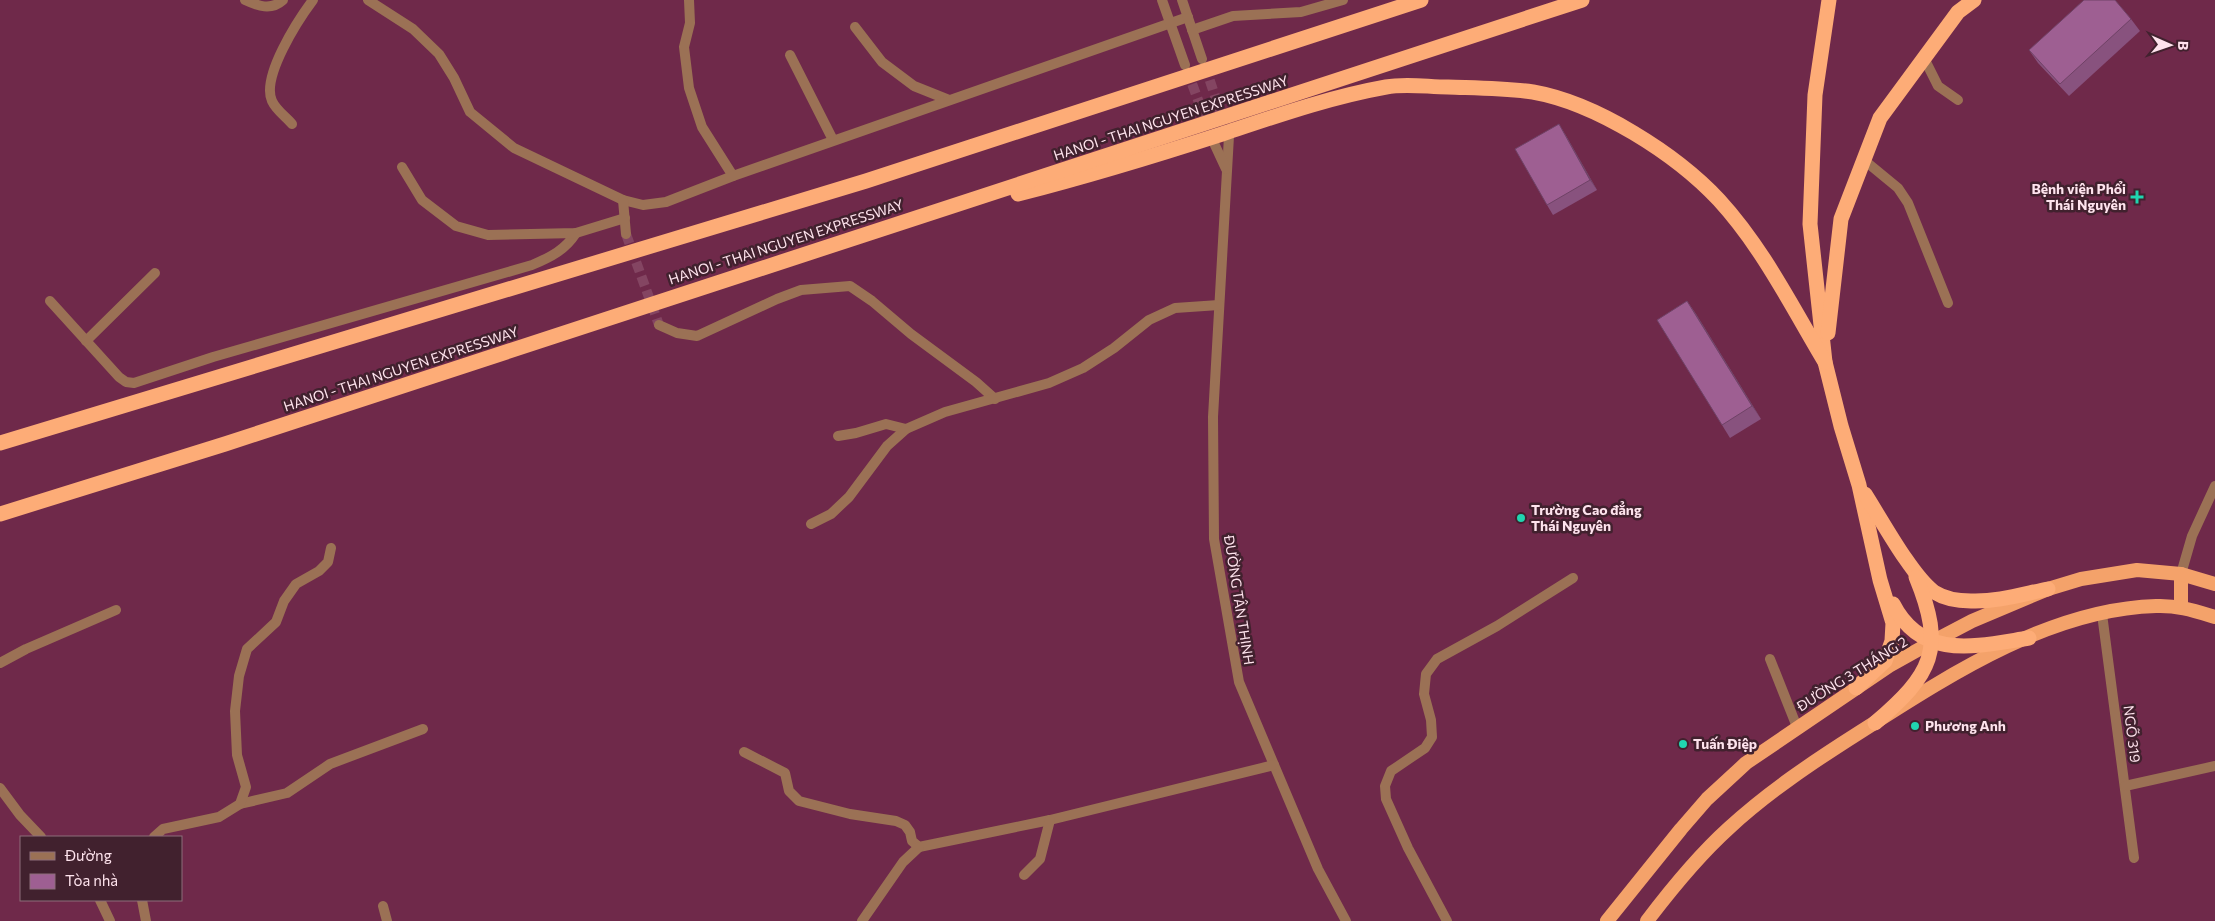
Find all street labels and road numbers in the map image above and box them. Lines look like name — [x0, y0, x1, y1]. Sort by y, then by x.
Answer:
street label: HANOI - THAI NGUYEN EXPRESSWAY — [1051, 71, 1290, 164]
street label: HANOI - THAI NGUYEN EXPRESSWAY — [666, 195, 905, 288]
street label: HANOI - THAI NGUYEN EXPRESSWAY — [281, 322, 520, 415]
street label: ĐƯỜNG TÂN THỊNH — [1221, 533, 1258, 666]
street label: ĐƯỜNG 3 THÁNG 2 — [1792, 633, 1910, 715]
street label: NGÕ 319 — [2121, 704, 2144, 763]

